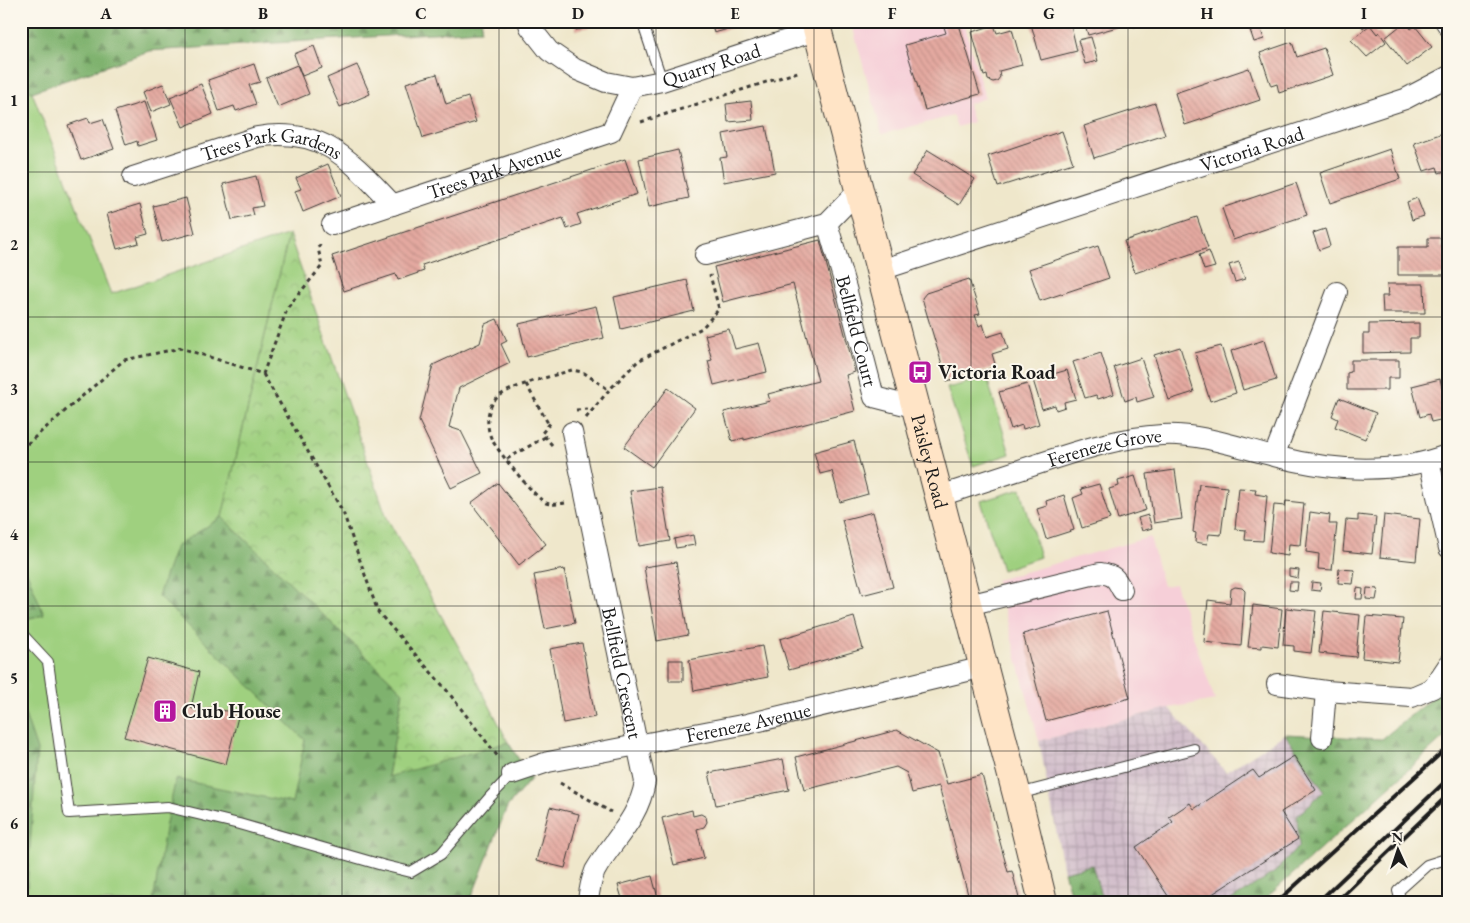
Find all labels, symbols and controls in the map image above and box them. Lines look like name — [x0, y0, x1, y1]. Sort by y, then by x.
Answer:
text: A — [99, 3, 112, 24]
text: B — [258, 3, 268, 24]
text: C — [415, 3, 427, 24]
text: D — [572, 3, 584, 24]
text: E — [730, 3, 740, 24]
text: F — [888, 3, 897, 24]
text: G — [1043, 3, 1055, 24]
text: H — [1201, 3, 1214, 24]
text: I — [1361, 3, 1367, 24]
street label: Quarry Road — [659, 36, 764, 93]
text: 1 — [10, 90, 18, 111]
street label: Victoria Road — [1197, 120, 1308, 178]
street label: Trees Park Gardens — [197, 122, 348, 167]
street label: Trees Park Avenue — [424, 136, 565, 205]
text: 2 — [10, 234, 19, 255]
street label: Bellfield Court — [830, 272, 884, 390]
bus stop icon: Victoria Road — [907, 359, 933, 385]
place label: Victoria Road — [938, 359, 1056, 385]
text: 3 — [10, 379, 18, 400]
street label: Paisley Road — [905, 411, 955, 512]
street label: Fereneze Grove — [1044, 422, 1163, 473]
text: 4 — [10, 524, 19, 545]
street label: Bellfield Crescent — [596, 605, 649, 742]
text: 5 — [10, 668, 18, 689]
street label: Fereneze Avenue — [684, 696, 813, 748]
building icon: Club House — [152, 698, 178, 724]
place label: Club House — [182, 698, 281, 724]
text: 6 — [10, 813, 19, 834]
north arrow — [1372, 826, 1422, 876]
text: N — [1391, 828, 1404, 846]

